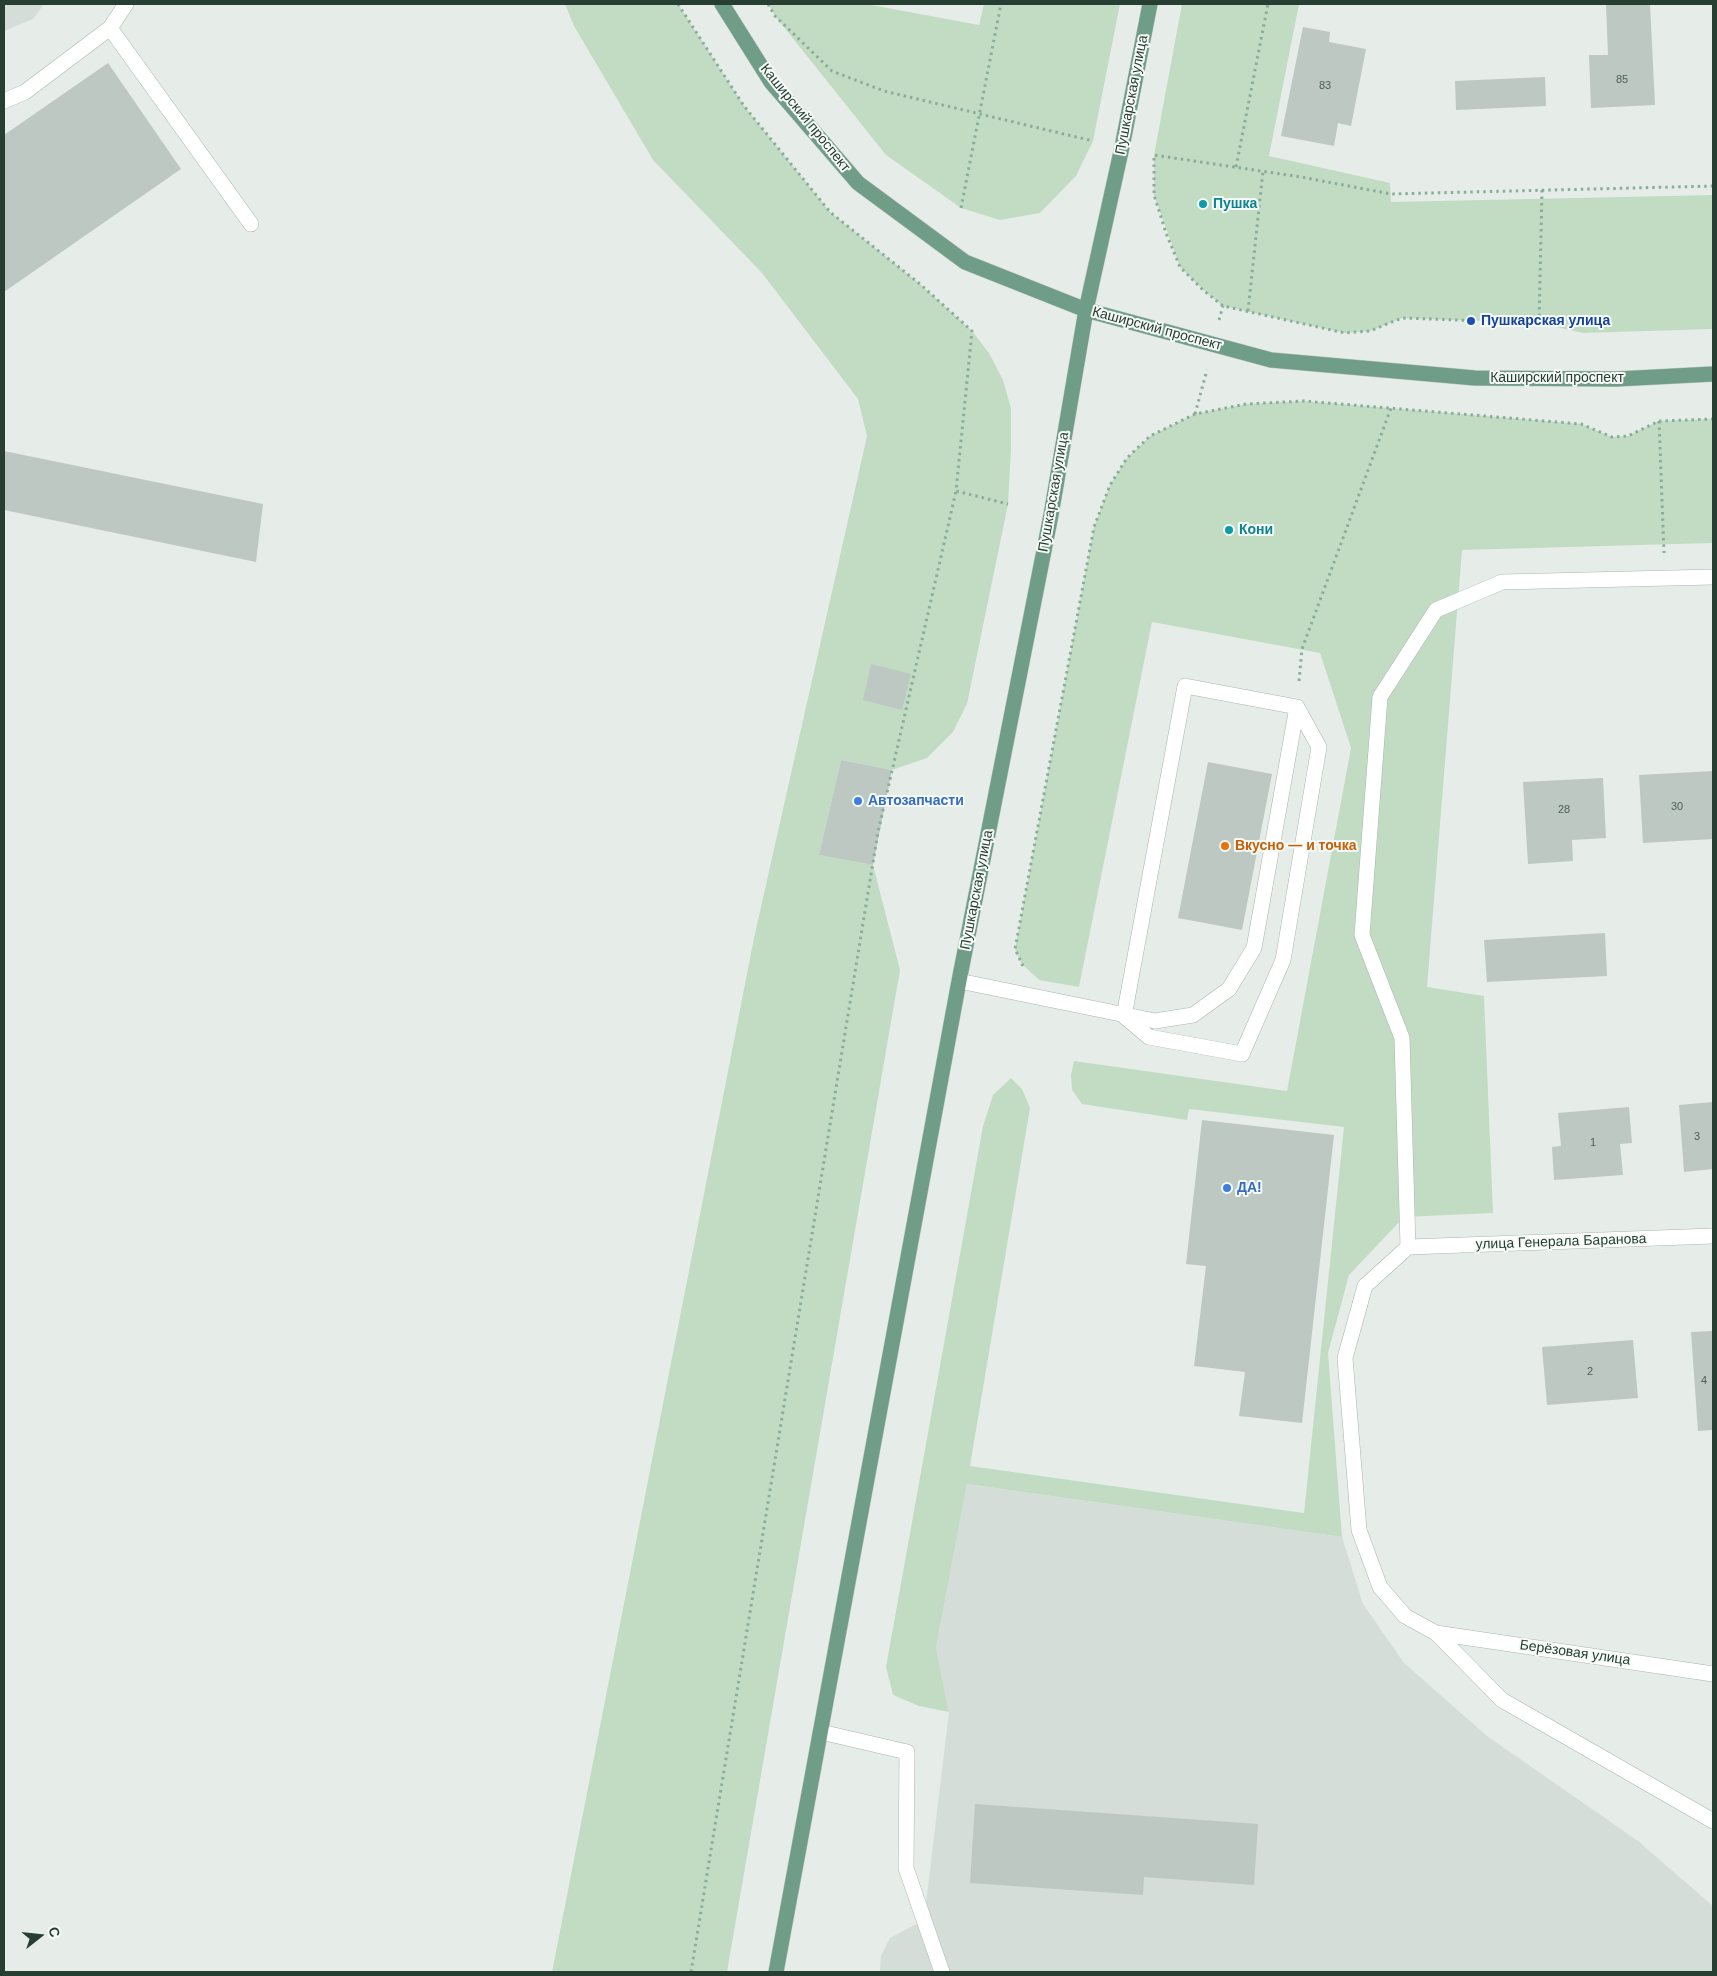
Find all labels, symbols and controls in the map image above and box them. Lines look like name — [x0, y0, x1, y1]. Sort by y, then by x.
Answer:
street label: Пушкарская улица — [1112, 34, 1152, 156]
street label: Каширский проспект — [756, 61, 854, 175]
house number: 85 — [1616, 73, 1628, 87]
house number: 83 — [1319, 79, 1331, 93]
place label: Пушка — [1213, 196, 1257, 212]
marker: Пушка — [1197, 198, 1209, 210]
street label: Каширский проспект — [1090, 304, 1224, 354]
place label: Пушкарская улица — [1481, 313, 1610, 329]
marker: Пушкарская улица — [1465, 315, 1477, 327]
street label: Каширский проспект — [1490, 370, 1624, 386]
street label: Пушкарская улица — [1035, 431, 1073, 553]
place label: Кони — [1239, 522, 1273, 538]
marker: Кони — [1223, 524, 1235, 536]
place label: Автозапчасти — [868, 793, 964, 809]
marker: Автозапчасти — [852, 795, 864, 807]
house number: 30 — [1671, 800, 1683, 814]
house number: 28 — [1558, 803, 1570, 817]
street label: Пушкарская улица — [957, 829, 997, 951]
place label: Вкусно — и точка — [1235, 838, 1356, 854]
marker: Вкусно — и точка — [1219, 840, 1231, 852]
house number: 3 — [1694, 1130, 1700, 1144]
house number: 1 — [1590, 1136, 1596, 1150]
place label: ДА! — [1237, 1180, 1262, 1196]
marker: ДА! — [1221, 1182, 1233, 1194]
street label: улица Генерала Баранова — [1475, 1231, 1647, 1253]
house number: 2 — [1587, 1365, 1593, 1379]
house number: 4 — [1701, 1374, 1707, 1388]
street label: Берёзовая улица — [1519, 1637, 1631, 1669]
north arrow — [15, 1911, 65, 1961]
text: С — [45, 1925, 64, 1939]

